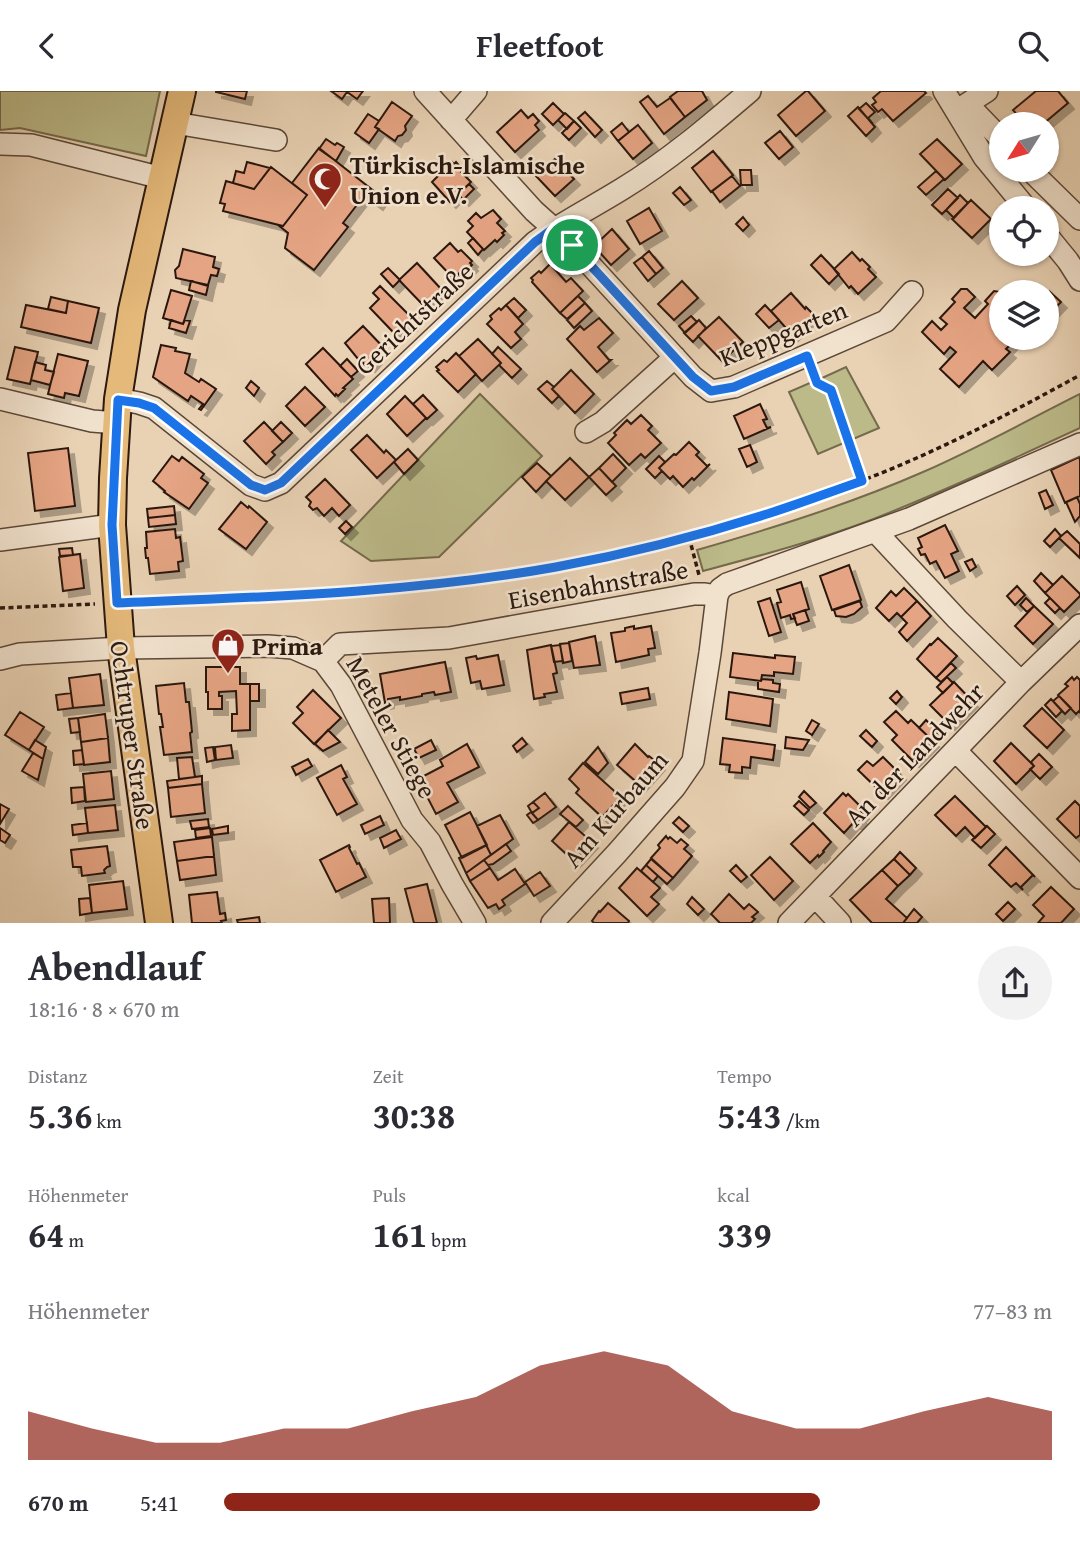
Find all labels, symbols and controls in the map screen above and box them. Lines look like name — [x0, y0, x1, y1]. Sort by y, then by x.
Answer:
text: Fleetfoot — [476, 22, 604, 69]
icon: back — [28, 27, 66, 65]
icon: search — [1014, 27, 1052, 65]
north arrow — [989, 112, 1059, 182]
map controls — [989, 112, 1059, 350]
place label: Türkisch-Islamische Union e.V. — [350, 145, 585, 214]
mosque icon: Türkisch-Islamische Union e.V. — [306, 160, 344, 209]
button: locate — [989, 196, 1059, 266]
pin — [542, 215, 602, 275]
icon: arrive — [553, 226, 591, 264]
street label: Gerichtstraße — [346, 253, 482, 383]
button: layers — [989, 280, 1059, 350]
street label: Kleppgarten — [713, 290, 853, 376]
street label: Eisenbahnstraße — [505, 549, 691, 619]
shop icon: Prima — [209, 626, 247, 675]
place label: Prima — [252, 626, 323, 665]
street label: Ochtruper Straße — [100, 638, 166, 832]
street label: Meteler Stiege — [337, 649, 447, 805]
street label: An der Landwehr — [835, 673, 993, 835]
street label: Am Kurbaum — [553, 742, 677, 876]
text: Abendlauf — [28, 938, 202, 994]
button: share — [978, 946, 1052, 1020]
text: 18:16 · 8 × 670 m — [28, 992, 180, 1025]
text: Distanz — [28, 1062, 87, 1090]
text: Zeit — [373, 1062, 404, 1090]
text: Tempo — [717, 1062, 772, 1090]
text: 5.36 — [28, 1090, 92, 1141]
text: 30:38 — [373, 1090, 455, 1141]
text: 5:43 — [717, 1090, 782, 1141]
text: km — [92, 1107, 122, 1135]
text: /km — [782, 1107, 820, 1135]
text: Höhenmeter — [28, 1181, 128, 1209]
text: Puls — [373, 1181, 406, 1209]
text: kcal — [717, 1181, 750, 1209]
text: 64 — [28, 1209, 64, 1260]
text: 161 — [373, 1209, 427, 1260]
text: 339 — [717, 1209, 772, 1260]
text: m — [64, 1226, 84, 1254]
text: bpm — [427, 1226, 467, 1254]
text: Höhenmeter — [28, 1294, 150, 1327]
text: 77–83 m — [973, 1294, 1052, 1327]
text: 670 m — [28, 1486, 89, 1519]
text: 5:41 — [140, 1486, 179, 1519]

